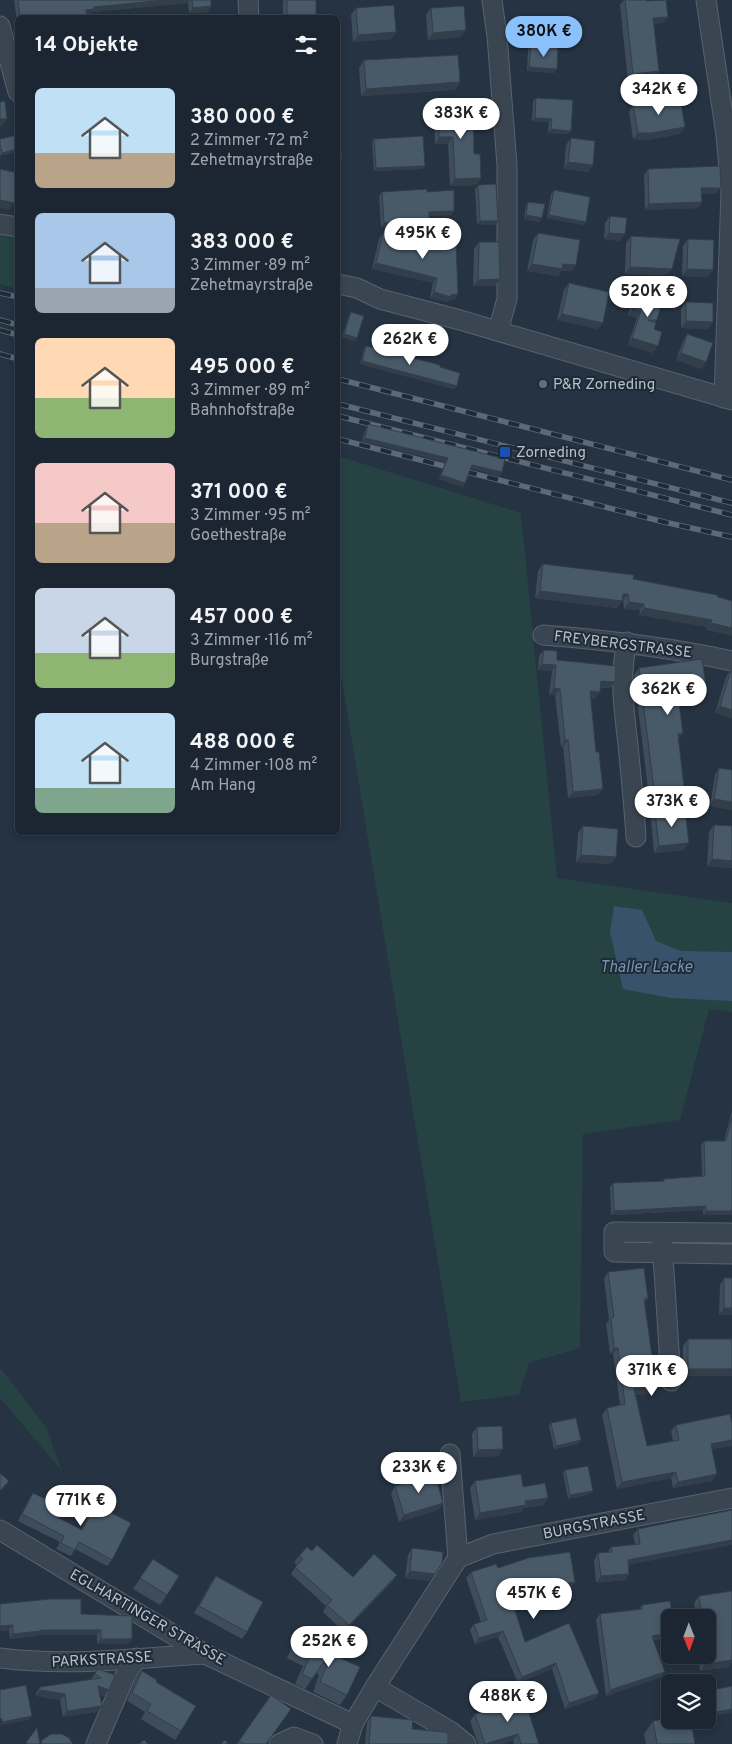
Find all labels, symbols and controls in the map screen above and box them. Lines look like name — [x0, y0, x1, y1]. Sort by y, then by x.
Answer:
pin: 380K € — [503, 15, 585, 58]
text: 380K € — [516, 22, 572, 42]
icon: filters — [292, 31, 320, 59]
text: 14 Objekte — [35, 32, 139, 59]
pin: 342K € — [618, 74, 700, 116]
text: 342K € — [631, 80, 687, 100]
pin: 383K € — [420, 98, 502, 140]
text: 380 000 € — [190, 104, 295, 131]
text: 383K € — [434, 104, 488, 124]
icon: home — [75, 108, 135, 168]
text: 2 Zimmer · 72 m² — [190, 131, 308, 151]
text: Zehetmayrstraße — [190, 151, 313, 171]
pin: 495K € — [382, 218, 464, 260]
text: 495K € — [395, 224, 451, 244]
text: 383 000 € — [190, 229, 294, 256]
icon: home — [75, 233, 135, 293]
text: 3 Zimmer · 89 m² — [190, 256, 310, 276]
text: Zehetmayrstraße — [190, 276, 313, 296]
pin: 520K € — [607, 276, 689, 318]
text: 520K € — [620, 282, 676, 302]
pin: 262K € — [369, 324, 451, 366]
text: 262K € — [383, 330, 437, 350]
text: 495 000 € — [190, 354, 295, 381]
icon: home — [75, 358, 135, 418]
place label: P&R Zorneding — [553, 376, 655, 395]
marker: P&R Zorneding — [537, 378, 549, 390]
text: 3 Zimmer · 89 m² — [190, 381, 310, 401]
text: Bahnhofstraße — [190, 401, 295, 421]
place label: Zorneding — [516, 444, 586, 463]
marker: Zorneding — [498, 445, 512, 459]
text: 371 000 € — [190, 479, 288, 506]
icon: home — [75, 483, 135, 543]
text: 3 Zimmer · 95 m² — [190, 506, 311, 526]
text: Goethestraße — [190, 526, 287, 546]
text: 457 000 € — [190, 604, 293, 631]
icon: home — [75, 608, 135, 668]
street label: FREYBERGSTRASSE — [553, 628, 693, 663]
text: 3 Zimmer · 116 m² — [190, 631, 313, 651]
text: Burgstraße — [190, 651, 269, 671]
pin: 362K € — [627, 674, 709, 716]
text: 362K € — [641, 680, 695, 700]
text: 488 000 € — [190, 729, 295, 756]
icon: home — [75, 733, 135, 793]
text: 4 Zimmer · 108 m² — [190, 756, 317, 776]
text: Am Hang — [190, 776, 256, 796]
pin: 373K € — [631, 786, 713, 828]
text: 373K € — [646, 792, 698, 812]
water label: Thaller Lacke — [600, 958, 693, 978]
pin: 371K € — [611, 1354, 693, 1397]
text: 371K € — [627, 1361, 677, 1381]
pin: 233K € — [378, 1452, 460, 1494]
text: 233K € — [392, 1458, 446, 1478]
pin: 771K € — [40, 1484, 122, 1527]
text: 771K € — [56, 1491, 106, 1511]
street label: BURGSTRASSE — [541, 1506, 647, 1545]
street label: EGLHARTINGER STRASSE — [66, 1566, 229, 1671]
pin: 457K € — [493, 1578, 575, 1620]
text: 457K € — [507, 1584, 561, 1604]
north arrow — [661, 1609, 716, 1664]
map controls — [661, 1609, 716, 1729]
pin: 252K € — [288, 1626, 370, 1668]
text: 252K € — [302, 1632, 356, 1652]
street label: PARKSTRASSE — [51, 1648, 153, 1673]
button: layers — [661, 1674, 716, 1729]
pin: 488K € — [467, 1680, 549, 1723]
text: 488K € — [480, 1687, 536, 1707]

